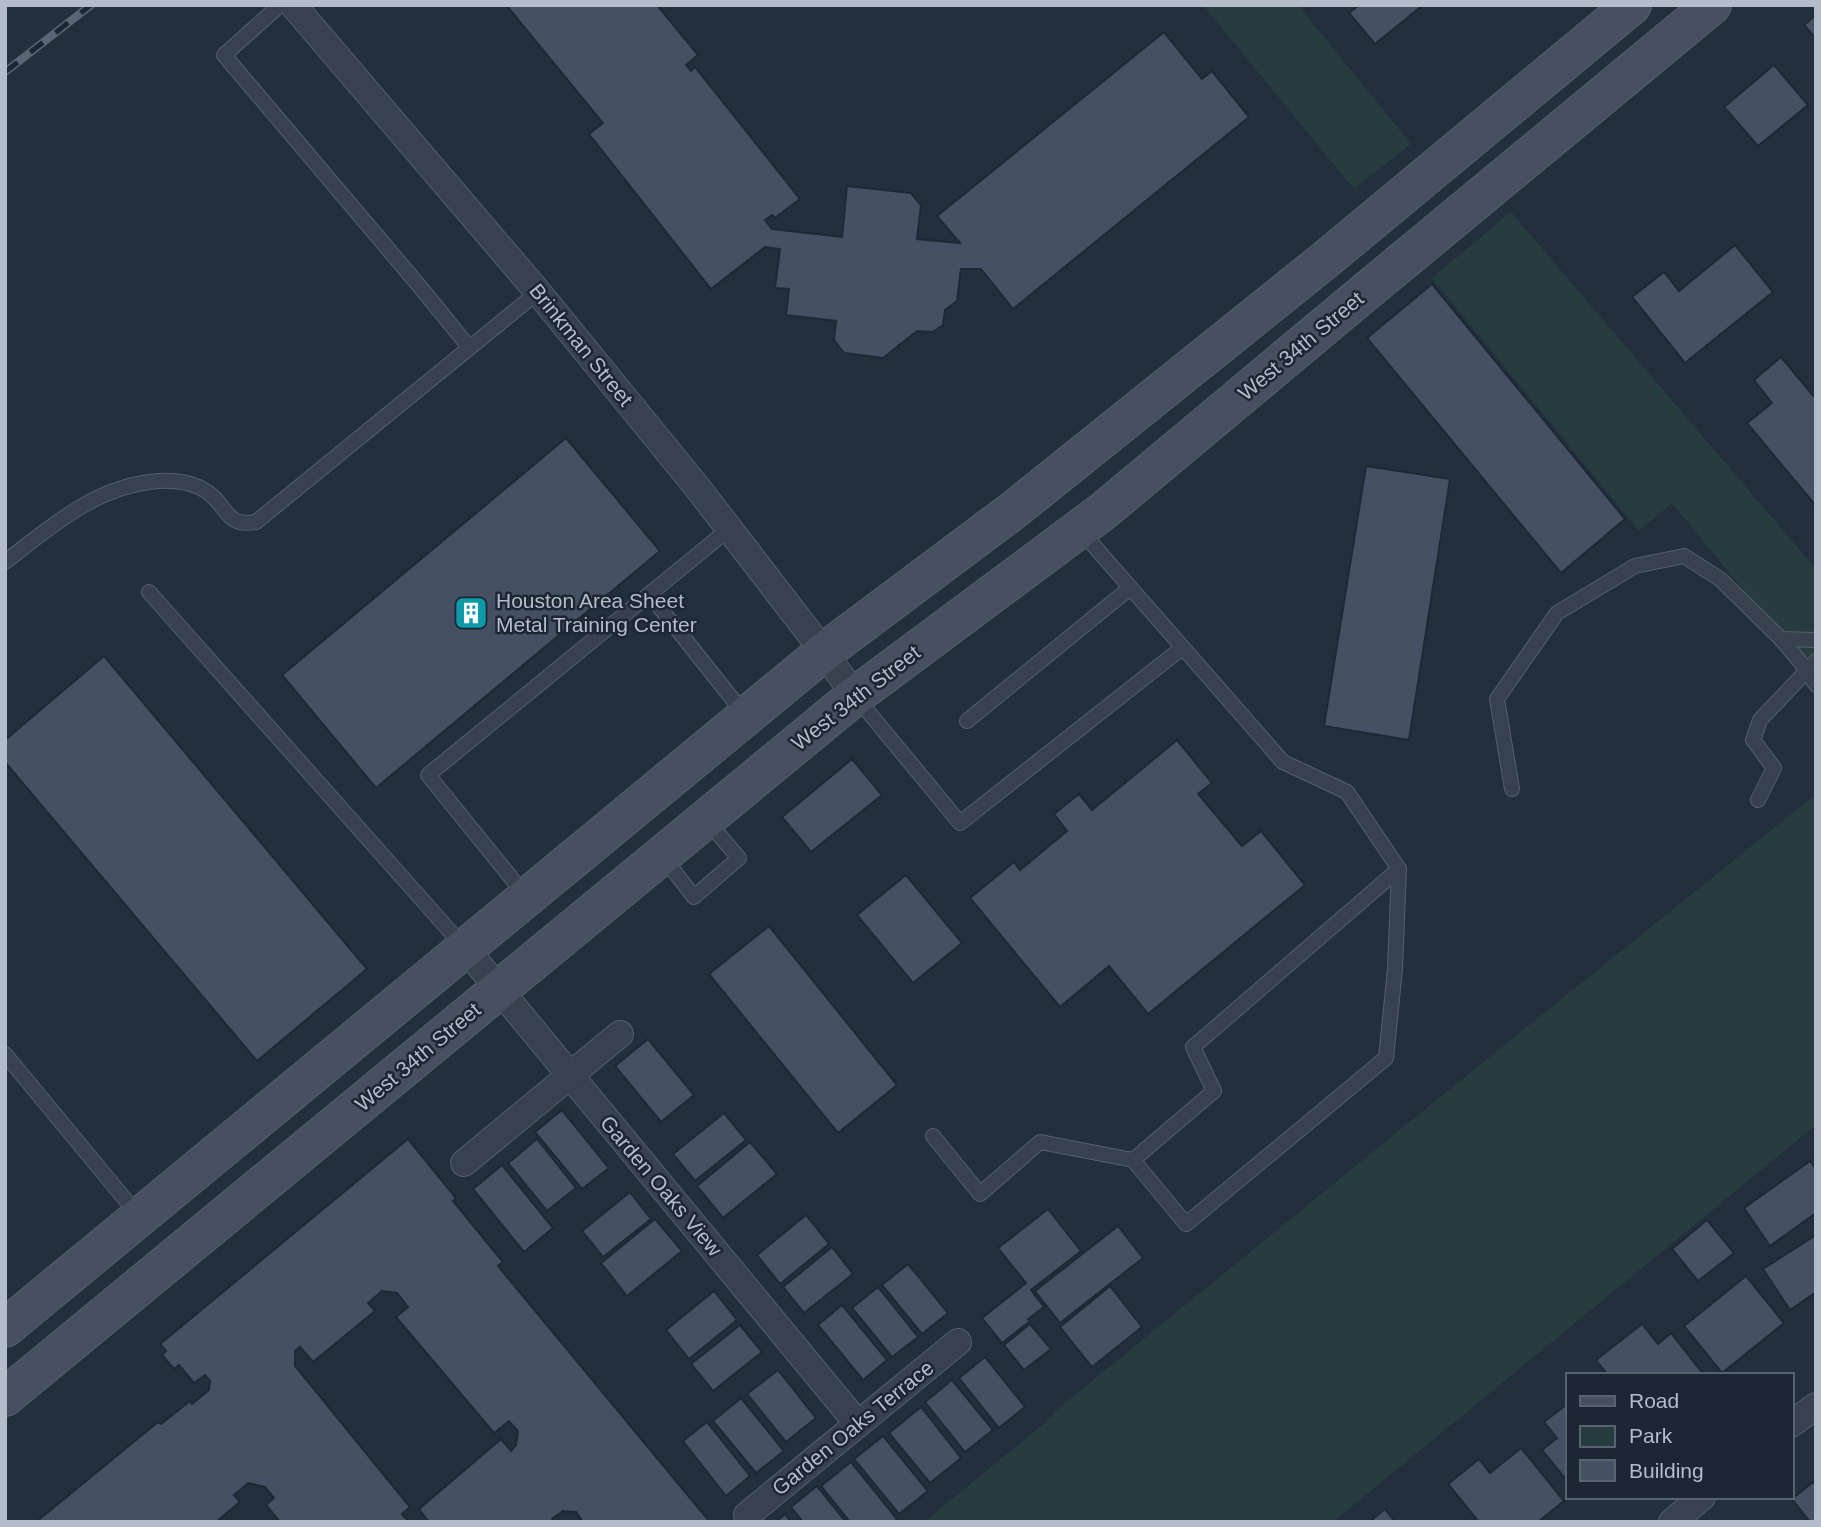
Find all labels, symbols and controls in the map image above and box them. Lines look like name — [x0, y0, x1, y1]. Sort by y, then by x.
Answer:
street label: Brinkman Street — [525, 279, 638, 411]
street label: West 34th Street — [1234, 287, 1368, 405]
place label: Houston Area Sheet Metal Training Center — [496, 589, 697, 636]
building icon: Houston Area Sheet Metal Training Center — [452, 594, 490, 632]
street label: West 34th Street — [787, 640, 924, 755]
street label: West 34th Street — [351, 998, 485, 1116]
street label: Garden Oaks View — [596, 1111, 727, 1261]
street label: Garden Oaks Terrace — [768, 1356, 938, 1500]
legend — [1566, 1373, 1793, 1499]
text: Road — [1629, 1389, 1679, 1412]
text: Park — [1629, 1424, 1673, 1447]
text: Building — [1629, 1459, 1704, 1482]

